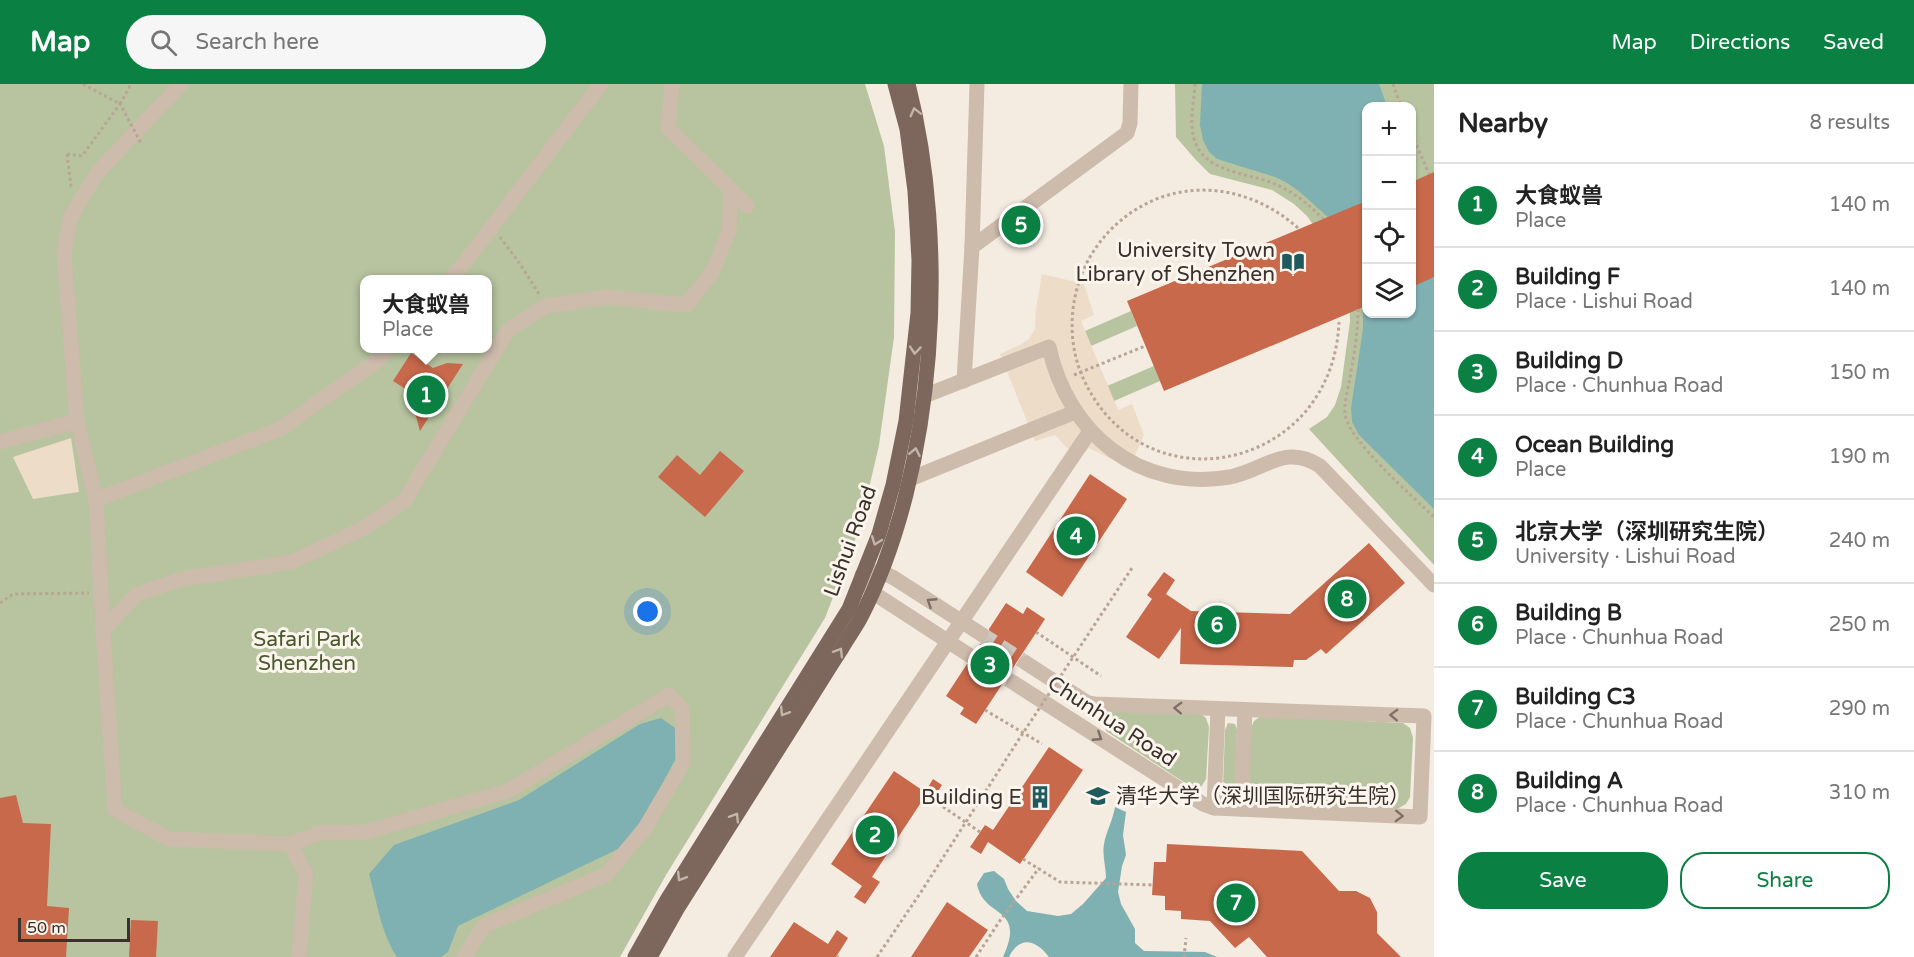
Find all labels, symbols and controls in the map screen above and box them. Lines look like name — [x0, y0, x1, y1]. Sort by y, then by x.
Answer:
search box — [126, 15, 546, 69]
text: Map — [30, 25, 90, 59]
icon: search — [147, 26, 180, 59]
text: Search here — [195, 29, 319, 55]
text: Map — [1611, 30, 1657, 55]
text: Directions — [1690, 30, 1790, 55]
text: Saved — [1823, 30, 1884, 55]
map controls — [1362, 102, 1416, 318]
button: + — [1362, 102, 1416, 156]
one-way arrow — [910, 107, 922, 118]
text: Nearby — [1458, 108, 1548, 139]
text: 8 results — [1810, 111, 1890, 135]
button: − — [1362, 156, 1416, 210]
text: 大食蚁兽 — [1515, 183, 1603, 209]
text: 1 — [1471, 193, 1484, 217]
text: 140 m — [1829, 193, 1890, 217]
pin: 5 — [1002, 202, 1040, 248]
text: Place — [1515, 209, 1566, 233]
button: locate — [1362, 210, 1416, 264]
place label: University Town Library of Shenzhen — [1076, 238, 1275, 287]
library icon: University Town Library of Shenzhen — [1280, 249, 1306, 275]
button: layers — [1362, 264, 1416, 318]
text: Building F — [1515, 264, 1620, 290]
popup — [360, 275, 492, 353]
text: 2 — [1471, 277, 1484, 301]
text: 140 m — [1829, 277, 1890, 301]
text: Place · Lishui Road — [1515, 290, 1693, 314]
text: 大食蚁兽 — [382, 292, 470, 318]
text: Place — [382, 318, 433, 342]
one-way arrow — [909, 346, 922, 355]
text: Building D — [1515, 348, 1623, 374]
text: 3 — [1471, 361, 1484, 385]
text: 150 m — [1829, 361, 1890, 385]
pin: 1 — [406, 372, 446, 418]
text: Place · Chunhua Road — [1515, 374, 1723, 398]
text: Ocean Building — [1515, 432, 1674, 458]
text: 4 — [1471, 445, 1484, 469]
text: 190 m — [1829, 445, 1890, 469]
one-way arrow — [908, 447, 921, 457]
text: Place — [1515, 458, 1566, 482]
street label: Lishui Road — [819, 482, 882, 600]
pin: 4 — [1056, 514, 1096, 558]
text: 北京大学（深圳研究生院） — [1515, 519, 1779, 545]
text: 5 — [1471, 529, 1484, 553]
text: 240 m — [1829, 529, 1890, 553]
one-way arrow — [871, 535, 883, 546]
text: University · Lishui Road — [1515, 545, 1736, 569]
pin: 8 — [1328, 576, 1366, 622]
your location — [633, 597, 662, 626]
one-way arrow — [927, 598, 938, 609]
text: Building B — [1515, 600, 1622, 626]
pin: 6 — [1198, 602, 1236, 648]
text: 6 — [1471, 613, 1484, 637]
text: 250 m — [1829, 613, 1890, 637]
text: Place · Chunhua Road — [1515, 626, 1723, 650]
park label: Safari Park Shenzhen — [253, 627, 361, 676]
pin: 3 — [970, 642, 1010, 688]
one-way arrow — [831, 648, 842, 659]
street label: Chunhua Road — [1043, 671, 1181, 772]
text: Building C3 — [1515, 684, 1636, 710]
text: 7 — [1471, 697, 1484, 721]
text: 290 m — [1829, 697, 1890, 721]
one-way arrow — [1173, 701, 1182, 714]
one-way arrow — [780, 706, 792, 716]
one-way arrow — [1389, 709, 1398, 721]
text: Place · Chunhua Road — [1515, 710, 1723, 734]
one-way arrow — [1091, 730, 1102, 741]
text: Building A — [1515, 768, 1623, 794]
text: 8 — [1471, 781, 1484, 805]
text: 310 m — [1829, 781, 1890, 805]
school or university icon: 清华大学（深圳国际研究生院） — [1085, 783, 1111, 809]
building icon: Building E — [1027, 784, 1053, 810]
place label: 清华大学（深圳国际研究生院） — [1116, 784, 1410, 809]
place label: Building E — [921, 785, 1022, 810]
text: Place · Chunhua Road — [1515, 794, 1723, 818]
one-way arrow — [1394, 809, 1403, 822]
pin: 2 — [856, 812, 894, 858]
one-way arrow — [728, 813, 739, 824]
button: Save — [1458, 852, 1668, 909]
button: Share — [1680, 852, 1890, 909]
one-way arrow — [676, 871, 688, 881]
pin: 7 — [1216, 880, 1256, 926]
scale bar — [18, 915, 130, 942]
text: 50 m — [27, 918, 66, 938]

